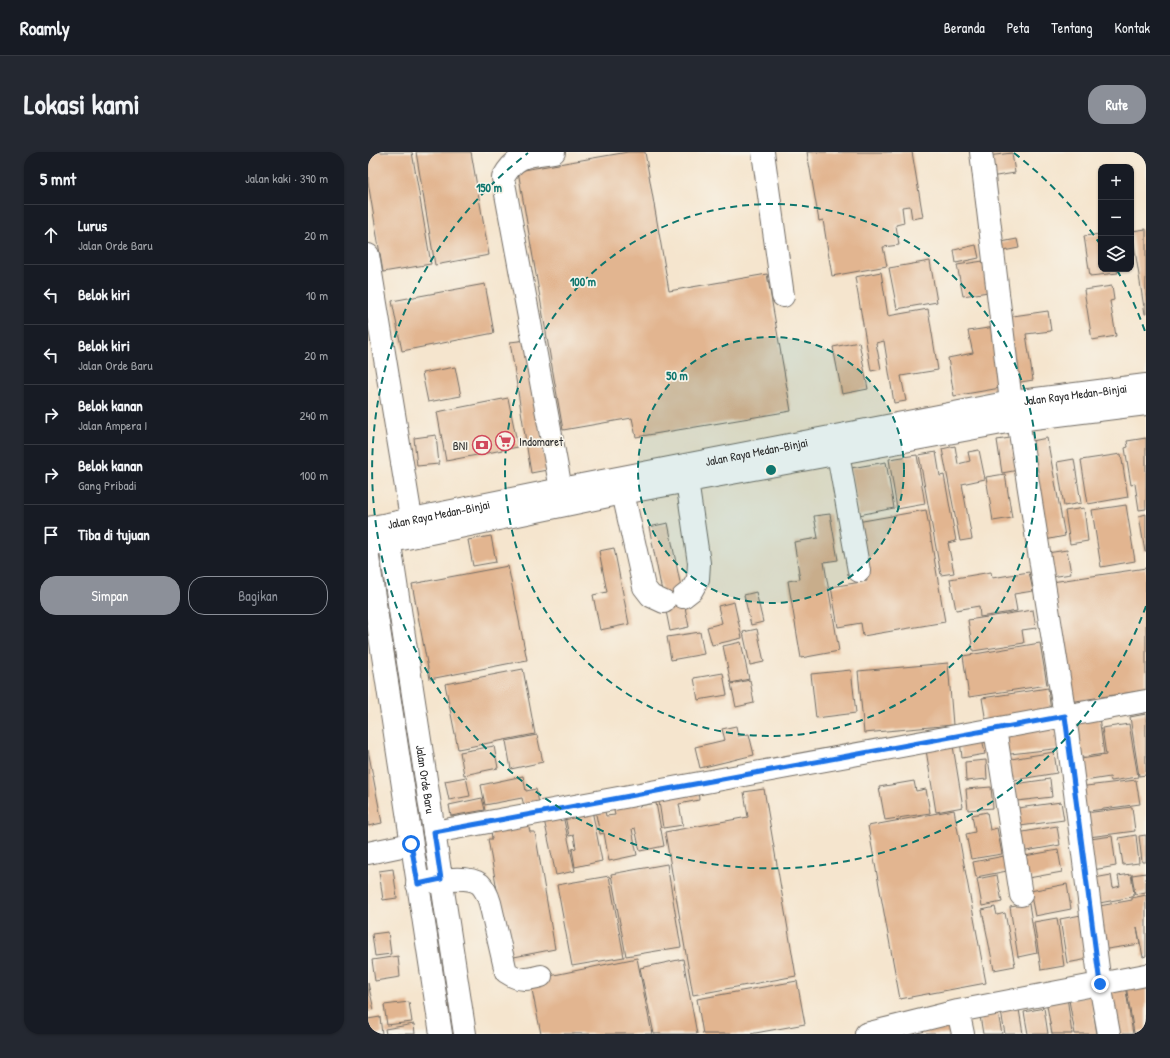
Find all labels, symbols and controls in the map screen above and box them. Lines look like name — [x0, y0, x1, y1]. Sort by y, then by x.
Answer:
text: Roamly — [20, 15, 70, 41]
text: Beranda — [944, 18, 985, 37]
text: Peta — [1007, 18, 1029, 37]
text: Tentang — [1051, 18, 1093, 37]
text: Kontak — [1115, 18, 1150, 37]
text: Lokasi kami — [24, 85, 140, 123]
button: Rute — [1088, 85, 1146, 124]
map controls — [1098, 164, 1134, 272]
button: + — [1098, 164, 1134, 200]
text: 5 mnt — [40, 167, 76, 190]
text: Jalan kaki · 390 m — [245, 169, 328, 187]
text: 150 m — [476, 179, 502, 196]
button: − — [1098, 200, 1134, 236]
text: Lurus — [78, 215, 107, 236]
icon: ahead — [40, 224, 62, 246]
text: 20 m — [304, 226, 328, 244]
text: Jalan Orde Baru — [78, 236, 153, 254]
button: layers — [1098, 236, 1134, 272]
text: 100 m — [570, 273, 596, 290]
icon: left — [40, 284, 62, 306]
text: Belok kiri — [78, 284, 130, 305]
text: 10 m — [306, 286, 328, 304]
text: Belok kiri — [78, 335, 130, 356]
icon: left — [40, 344, 62, 366]
text: 20 m — [304, 346, 328, 364]
text: Jalan Orde Baru — [78, 356, 153, 374]
text: 50 m — [666, 367, 688, 384]
street label: Jalan Raya Medan-Binjai — [1023, 379, 1128, 409]
text: Belok kanan — [78, 395, 143, 416]
icon: right — [40, 404, 62, 426]
text: 240 m — [299, 406, 328, 424]
text: Jalan Ampera I — [78, 416, 147, 434]
supermarket icon: Indomaret — [494, 430, 516, 452]
place label: Indomaret — [519, 433, 564, 450]
street label: Jalan Raya Medan-Binjai — [704, 433, 809, 469]
bank icon: BNI — [471, 434, 493, 456]
place label: BNI — [453, 437, 468, 454]
text: Belok kanan — [78, 455, 143, 476]
centre of rings — [764, 463, 778, 477]
icon: right — [40, 464, 62, 486]
text: 100 m — [300, 466, 328, 484]
text: Gang Pribadi — [78, 476, 137, 494]
street label: Jalan Raya Medan-Binjai — [386, 495, 491, 532]
icon: arrive — [40, 524, 62, 546]
text: Tiba di tujuan — [78, 524, 150, 545]
button: Simpan — [40, 576, 180, 615]
button: Bagikan — [188, 576, 328, 615]
street label: Jalan Orde Baru — [412, 744, 440, 815]
route start — [402, 835, 420, 853]
route end — [1091, 975, 1109, 993]

